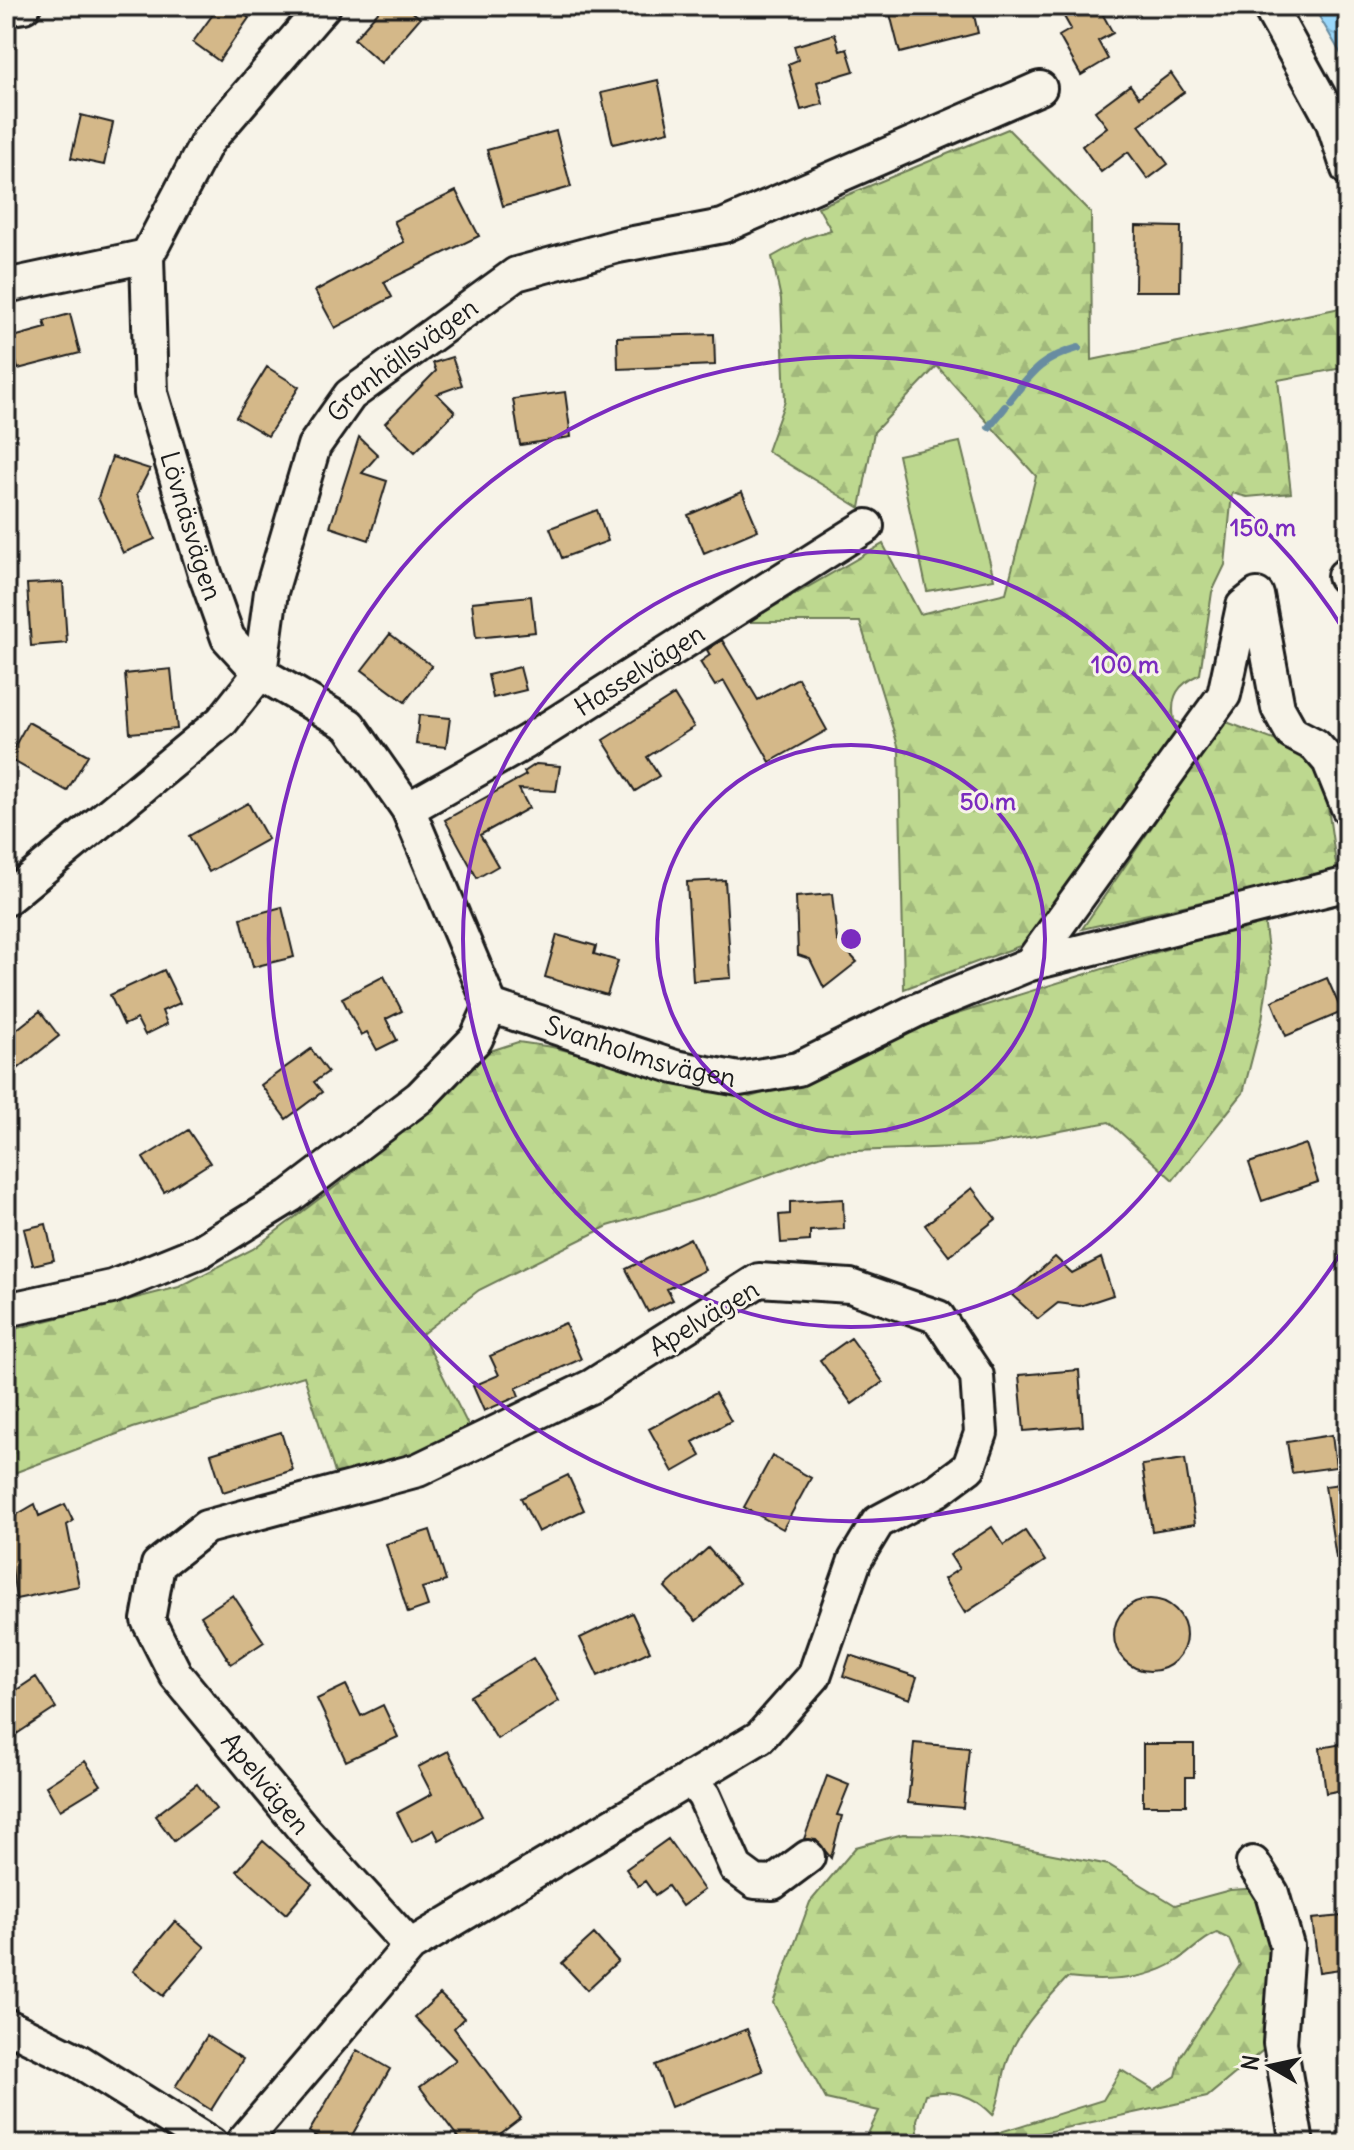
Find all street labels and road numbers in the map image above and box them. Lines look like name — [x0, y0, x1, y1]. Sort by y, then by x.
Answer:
street label: Granhällsvägen — [319, 290, 484, 428]
street label: Lövnäsvägen — [153, 447, 230, 604]
street label: Hasselvägen — [568, 616, 710, 723]
street label: Svanholmsvägen — [541, 1008, 739, 1094]
street label: Apelvägen — [643, 1272, 765, 1363]
street label: Apelvägen — [214, 1726, 318, 1841]

